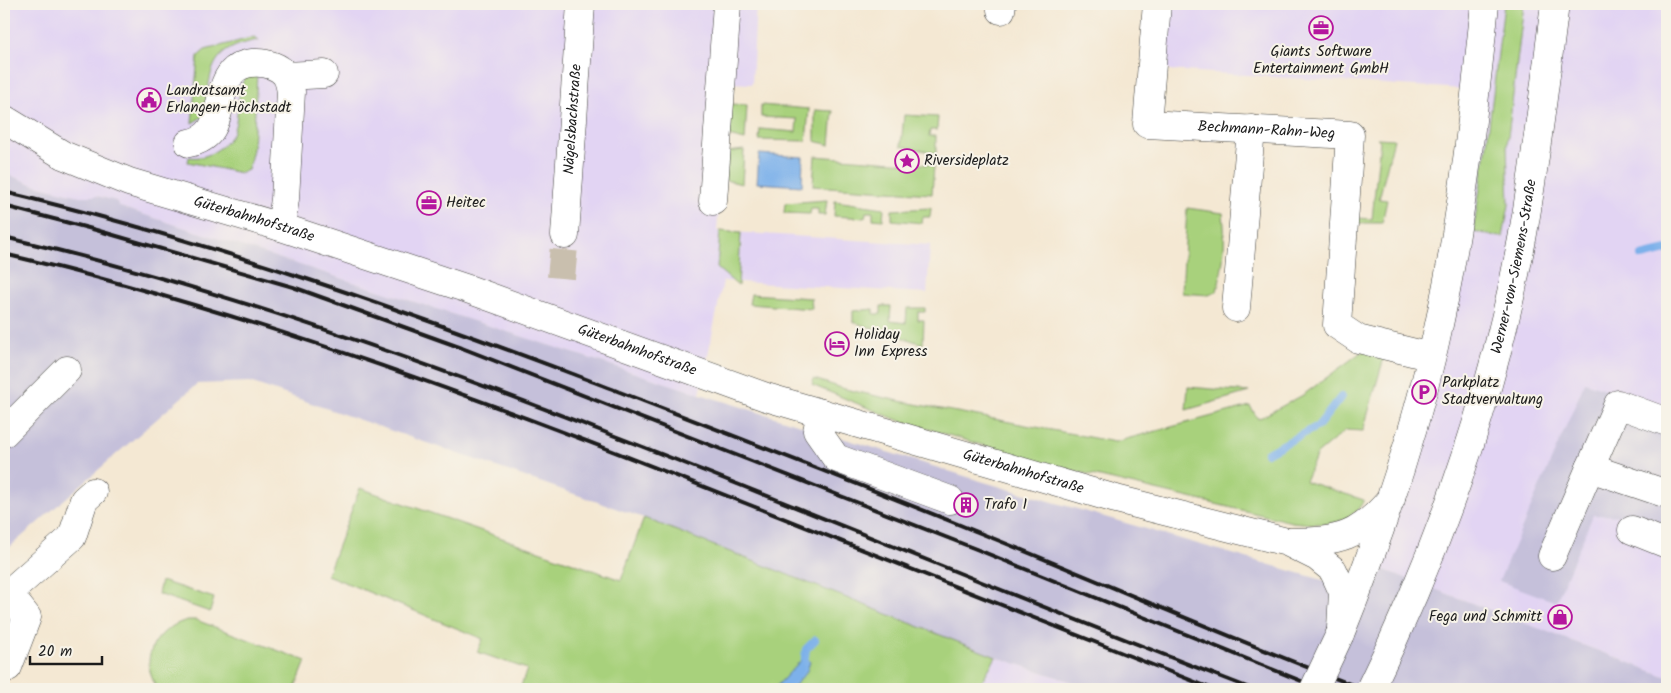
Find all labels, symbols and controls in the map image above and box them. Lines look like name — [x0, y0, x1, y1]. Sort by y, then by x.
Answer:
office icon: Giants Software Entertainment GmbH — [1308, 15, 1334, 41]
place label: Giants Software Entertainment GmbH — [1253, 40, 1389, 81]
street label: Nägelsbachstraße — [557, 63, 589, 175]
place label: Landratsamt Erlangen-Höchstadt — [166, 79, 291, 120]
public building icon: Landratsamt Erlangen-Höchstadt — [136, 87, 162, 113]
street label: Bechmann-Rahn-Weg — [1197, 115, 1336, 146]
place icon: Riversideplatz — [894, 148, 920, 174]
place label: Riversideplatz — [924, 149, 1009, 173]
street label: Werner-von-Siemens-Straße — [1485, 177, 1544, 357]
street label: Güterbahnhofstraße — [191, 190, 318, 249]
office icon: Heitec — [416, 190, 442, 216]
place label: Heitec — [446, 191, 486, 215]
street label: Güterbahnhofstraße — [574, 318, 700, 383]
place label: Holiday Inn Express — [854, 323, 928, 364]
hotel icon: Holiday Inn Express — [824, 331, 850, 357]
place label: Parkplatz Stadtverwaltung — [1442, 371, 1543, 412]
parking icon: Parkplatz Stadtverwaltung — [1411, 379, 1437, 405]
street label: Güterbahnhofstraße — [960, 443, 1087, 501]
building icon: Trafo 1 — [953, 492, 979, 518]
place label: Trafo 1 — [984, 493, 1027, 517]
shop icon: Fega und Schmitt — [1547, 604, 1573, 630]
place label: Fega und Schmitt — [1429, 605, 1542, 629]
scale bar — [30, 633, 102, 665]
text: 20 m — [38, 640, 72, 664]

